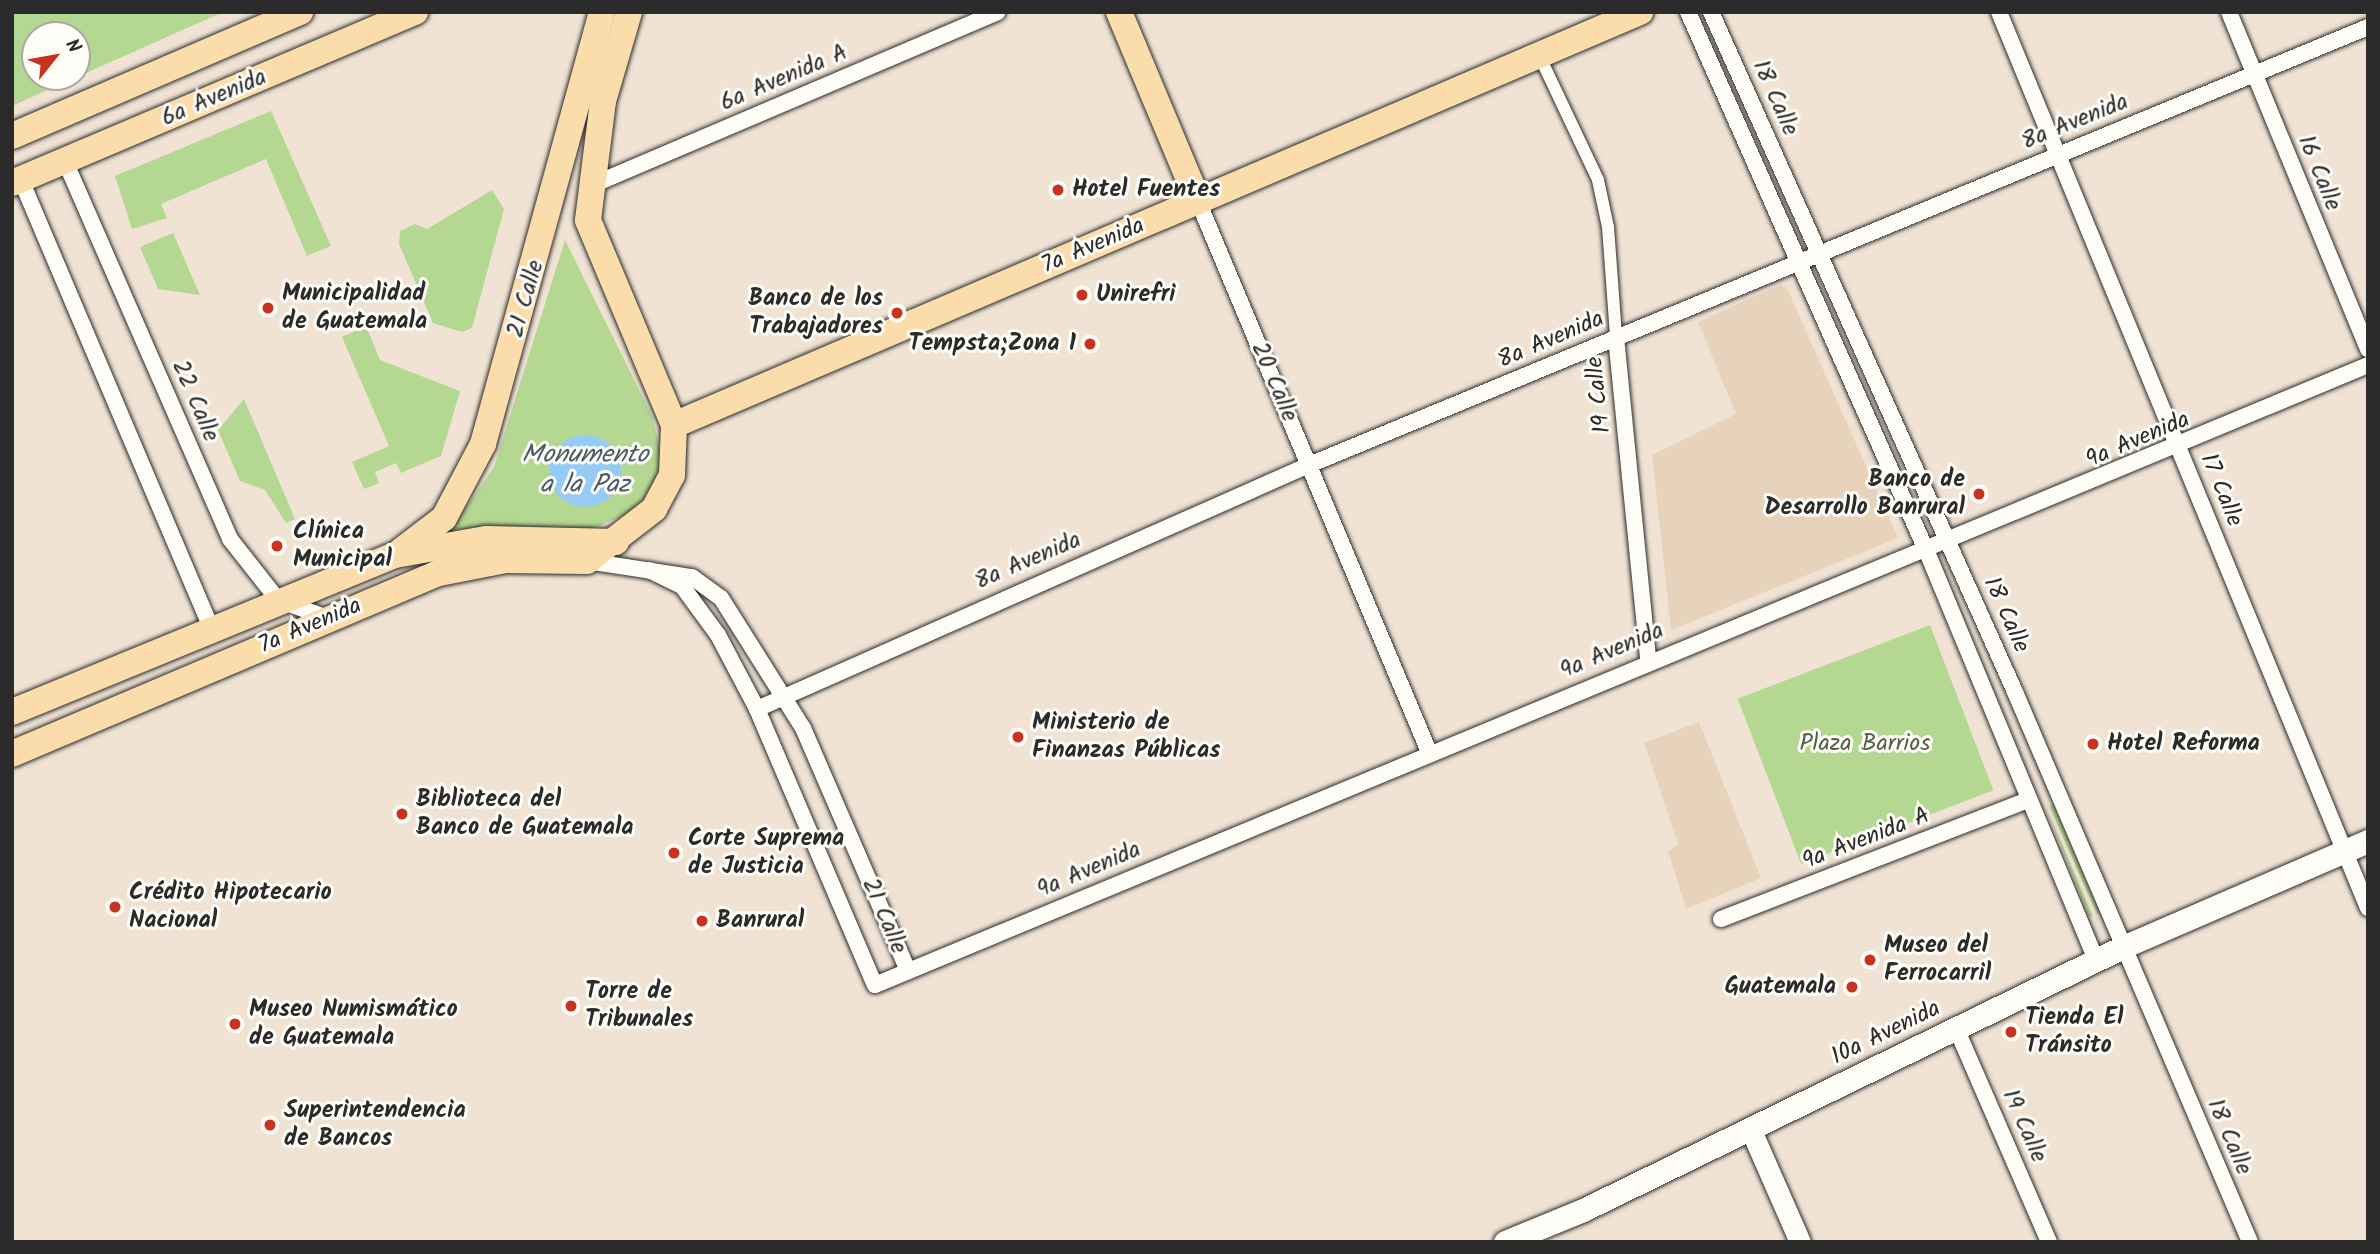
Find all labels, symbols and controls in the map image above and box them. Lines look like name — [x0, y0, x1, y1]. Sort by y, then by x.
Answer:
north arrow — [21, 21, 91, 91]
text: N — [56, 33, 88, 59]
street label: 6a Avenida A — [716, 38, 852, 118]
street label: 18 Calle — [1746, 56, 1804, 140]
street label: 6a Avenida — [157, 63, 271, 133]
street label: 8a Avenida — [2017, 88, 2133, 156]
street label: 16 Calle — [2291, 131, 2347, 215]
place label: Hotel Fuentes — [1072, 176, 1220, 204]
marker: Hotel Fuentes — [1050, 182, 1066, 198]
street label: 7a Avenida — [1037, 211, 1149, 281]
street label: 21 Calle — [501, 257, 551, 341]
place label: Municipalidad de Guatemala — [282, 280, 427, 336]
place label: Unirefri — [1096, 281, 1176, 309]
place label: Banco de los Trabajadores — [748, 285, 883, 341]
marker: Unirefri — [1074, 287, 1090, 303]
marker: Municipalidad de Guatemala — [260, 300, 276, 316]
marker: Banco de los Trabajadores — [889, 305, 905, 321]
street label: 8a Avenida — [1494, 305, 1608, 375]
place label: Tempsta;Zona 1 — [909, 330, 1076, 358]
marker: Tempsta;Zona 1 — [1082, 336, 1098, 352]
street label: 20 Calle — [1244, 338, 1304, 426]
street label: 19 Calle — [1581, 355, 1617, 435]
street label: 22 Calle — [165, 356, 225, 446]
street label: 9a Avenida — [2082, 405, 2194, 475]
water label: Monumento a la Paz — [522, 440, 648, 502]
street label: 17 Calle — [2193, 449, 2249, 531]
place label: Banco de Desarrollo Banrural — [1764, 466, 1965, 522]
marker: Banco de Desarrollo Banrural — [1971, 486, 1987, 502]
place label: Clínica Municipal — [293, 518, 392, 574]
street label: 8a Avenida — [971, 526, 1085, 596]
marker: Clínica Municipal — [267, 536, 287, 556]
street label: 18 Calle — [1977, 573, 2035, 657]
street label: 7a Avenida — [254, 591, 366, 661]
street label: 9a Avenida — [1556, 616, 1668, 686]
place label: Ministerio de Finanzas Públicas — [1032, 709, 1220, 765]
marker: Ministerio de Finanzas Públicas — [1010, 729, 1026, 745]
park label: Plaza Barrios — [1800, 730, 1930, 758]
place label: Hotel Reforma — [2107, 730, 2260, 758]
marker: Hotel Reforma — [2085, 736, 2101, 752]
place label: Biblioteca del Banco de Guatemala — [416, 786, 634, 842]
street label: 9a Avenida A — [1798, 802, 1934, 876]
marker: Biblioteca del Banco de Guatemala — [394, 806, 410, 822]
place label: Corte Suprema de Justicia — [688, 825, 844, 881]
street label: 9a Avenida — [1033, 835, 1145, 905]
marker: Corte Suprema de Justicia — [666, 845, 682, 861]
street label: 21 Calle — [855, 874, 913, 958]
place label: Crédito Hipotecario Nacional — [129, 879, 332, 935]
marker: Crédito Hipotecario Nacional — [107, 899, 123, 915]
place label: Banrural — [716, 907, 804, 935]
marker: Banrural — [694, 913, 710, 929]
place label: Museo del Ferrocarril — [1884, 932, 1991, 988]
marker: Museo del Ferrocarril — [1862, 952, 1878, 968]
place label: Guatemala — [1725, 973, 1836, 1001]
marker: Guatemala — [1842, 977, 1862, 997]
place label: Torre de Tribunales — [585, 978, 693, 1034]
street label: 10a Avenida — [1827, 994, 1945, 1072]
place label: Museo Numismático de Guatemala — [249, 996, 458, 1052]
marker: Torre de Tribunales — [563, 998, 579, 1014]
place label: Tienda El Tránsito — [2025, 1004, 2123, 1060]
marker: Museo Numismático de Guatemala — [227, 1016, 243, 1032]
marker: Tienda El Tránsito — [2003, 1024, 2019, 1040]
street label: 19 Calle — [1995, 1085, 2053, 1167]
street label: 18 Calle — [2200, 1095, 2258, 1179]
place label: Superintendencia de Bancos — [284, 1097, 466, 1153]
marker: Superintendencia de Bancos — [262, 1117, 278, 1133]

